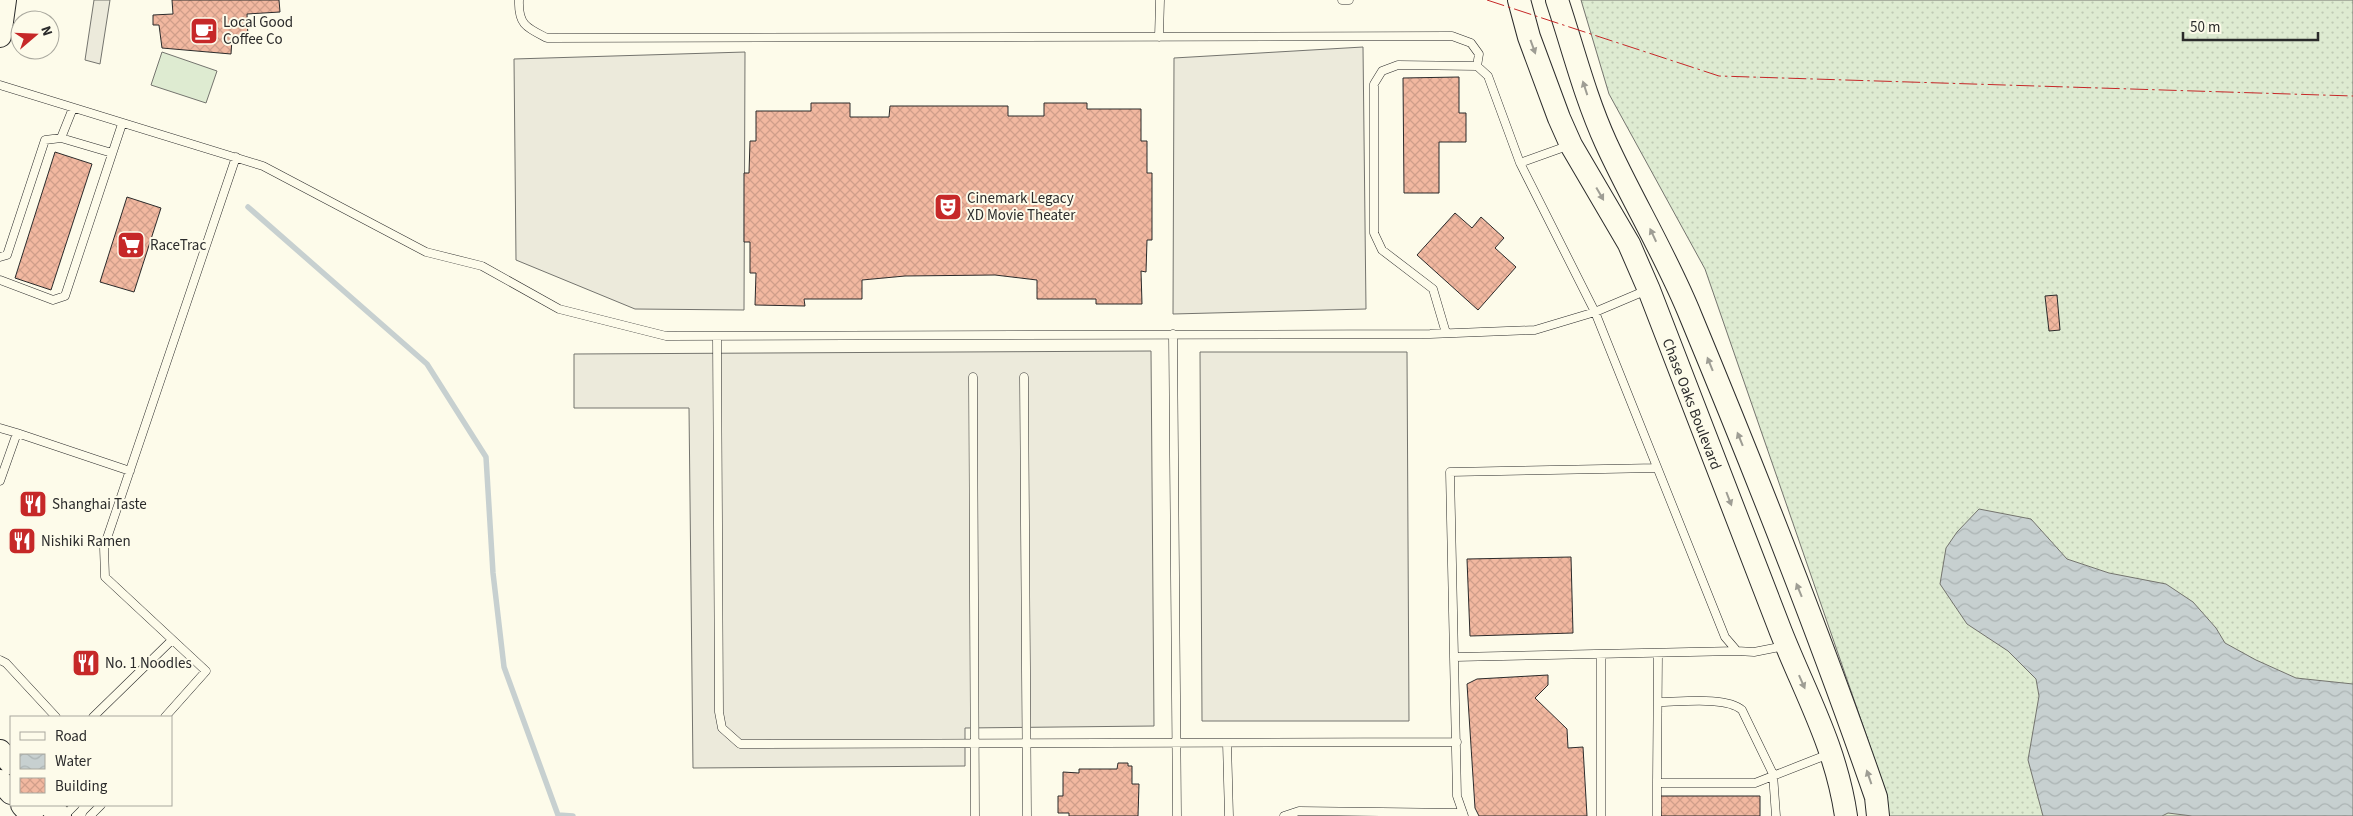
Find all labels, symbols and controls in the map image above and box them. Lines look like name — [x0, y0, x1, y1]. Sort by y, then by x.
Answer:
north arrow — [10, 10, 60, 60]
scale bar — [2183, 10, 2318, 42]
place label: Local Good Coffee Co — [223, 12, 293, 50]
cafe icon: Local Good Coffee Co — [189, 16, 219, 46]
text: 50 m — [2190, 17, 2220, 38]
text: N — [35, 23, 57, 39]
one-way arrow — [1529, 40, 1537, 55]
one-way arrow — [1580, 80, 1588, 95]
one-way arrow — [1596, 187, 1604, 202]
place label: Cinemark Legacy XD Movie Theater — [967, 188, 1076, 226]
theatre icon: Cinemark Legacy XD Movie Theater — [933, 192, 963, 222]
one-way arrow — [1649, 228, 1657, 242]
supermarket icon: RaceTrac — [116, 230, 146, 260]
place label: RaceTrac — [150, 235, 206, 256]
street label: Chase Oaks Boulevard — [1657, 335, 1726, 473]
one-way arrow — [1706, 356, 1714, 371]
one-way arrow — [1735, 432, 1743, 446]
restaurant icon: Shanghai Taste — [18, 489, 48, 519]
one-way arrow — [1725, 492, 1733, 507]
place label: Shanghai Taste — [52, 494, 147, 515]
restaurant icon: Nishiki Ramen — [7, 526, 37, 556]
place label: Nishiki Ramen — [41, 531, 131, 552]
one-way arrow — [1795, 583, 1803, 597]
restaurant icon: No. 1 Noodles — [71, 648, 101, 678]
place label: No. 1 Noodles — [105, 653, 192, 674]
one-way arrow — [1799, 675, 1807, 689]
legend — [10, 716, 172, 806]
text: Road — [55, 726, 87, 747]
text: Water — [55, 751, 92, 772]
one-way arrow — [1865, 769, 1872, 784]
text: Building — [55, 776, 108, 797]

